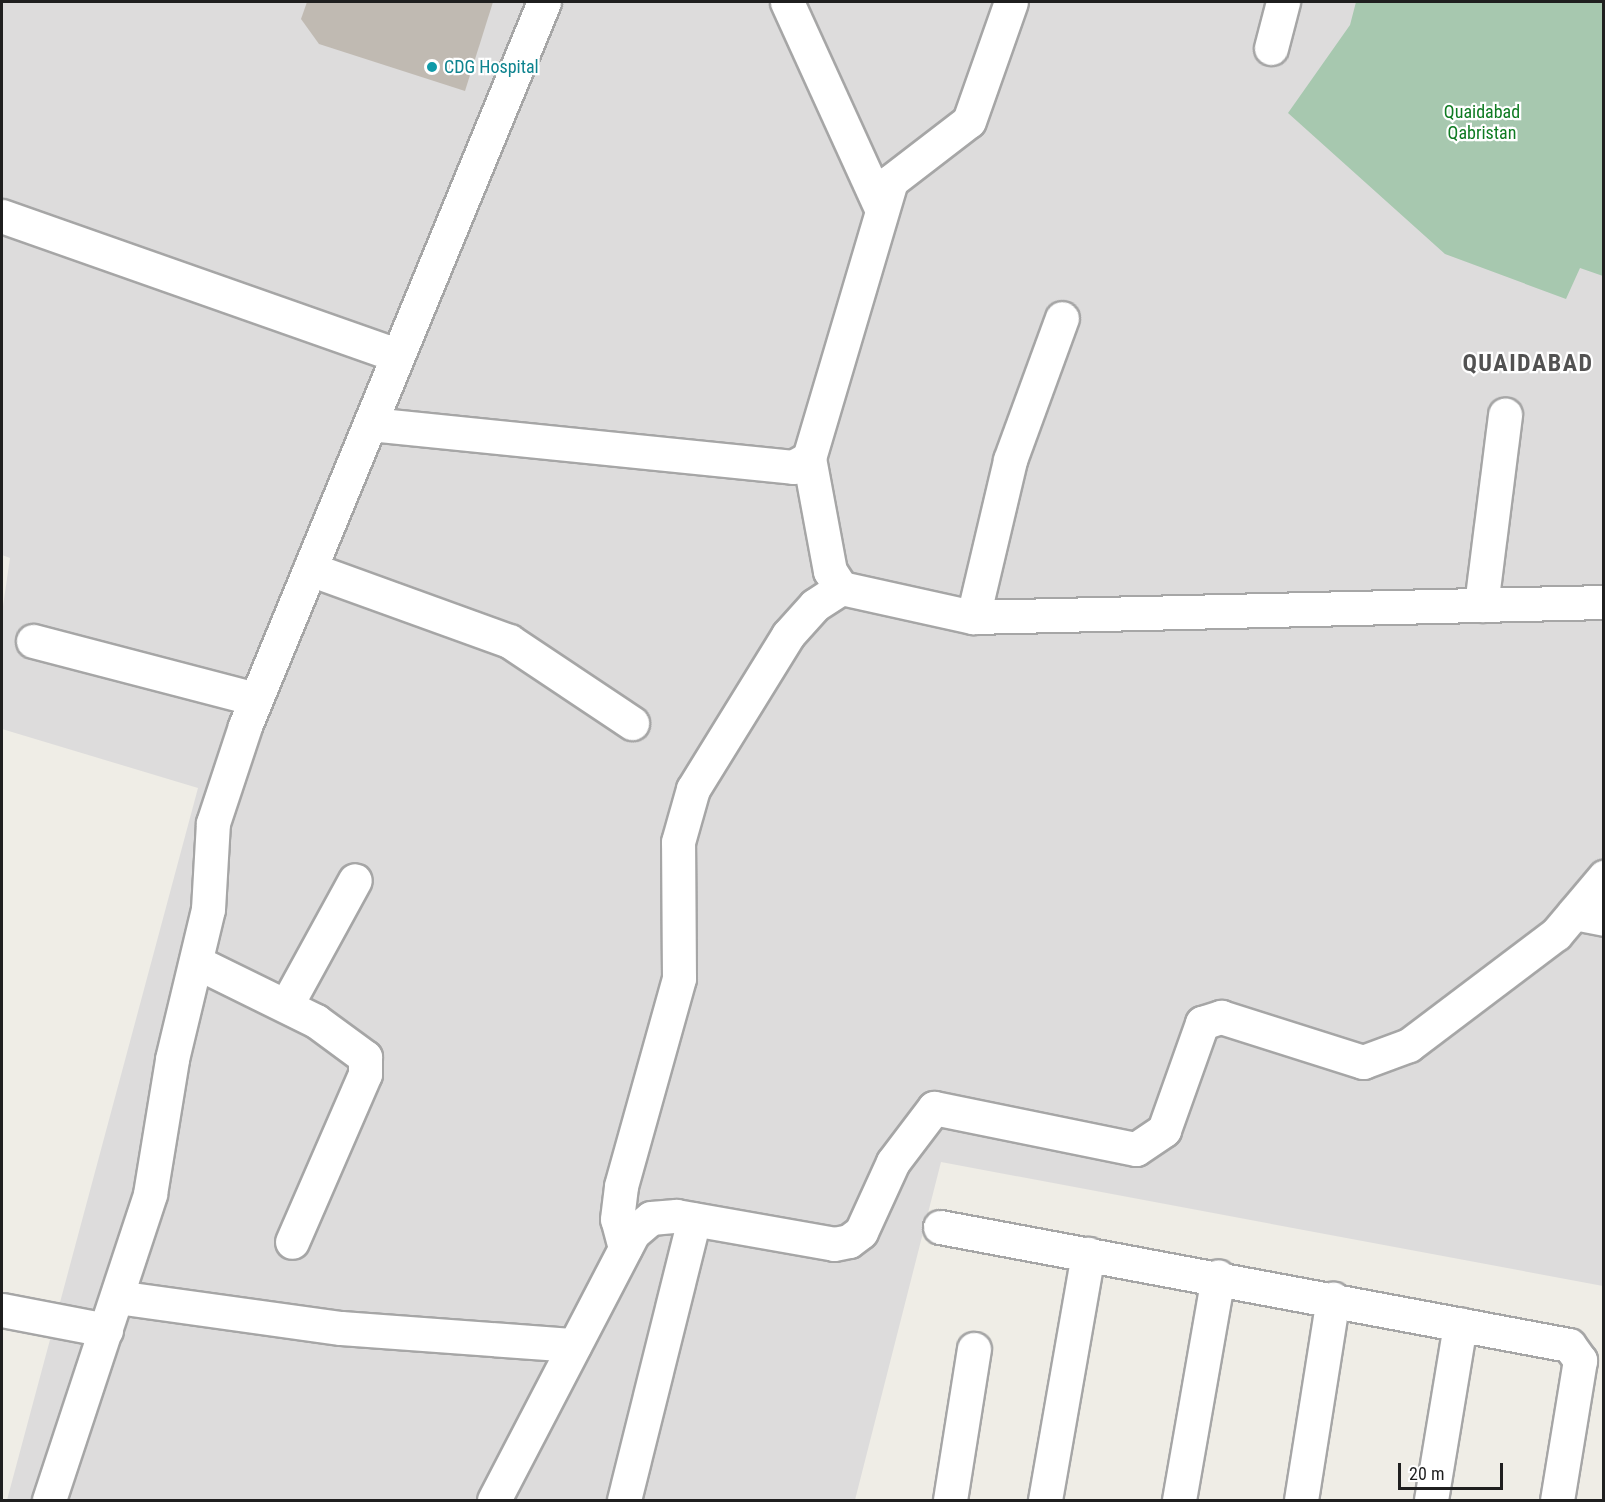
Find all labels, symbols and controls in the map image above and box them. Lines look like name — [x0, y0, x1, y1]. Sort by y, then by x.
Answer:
place label: CDG Hospital — [444, 56, 539, 78]
marker: CDG Hospital — [425, 60, 439, 74]
park label: Quaidabad Qabristan — [1444, 102, 1520, 144]
district label: QUAIDABAD — [1462, 350, 1594, 378]
scale bar — [1401, 1451, 1506, 1489]
text: 20 m — [1409, 1463, 1444, 1484]

